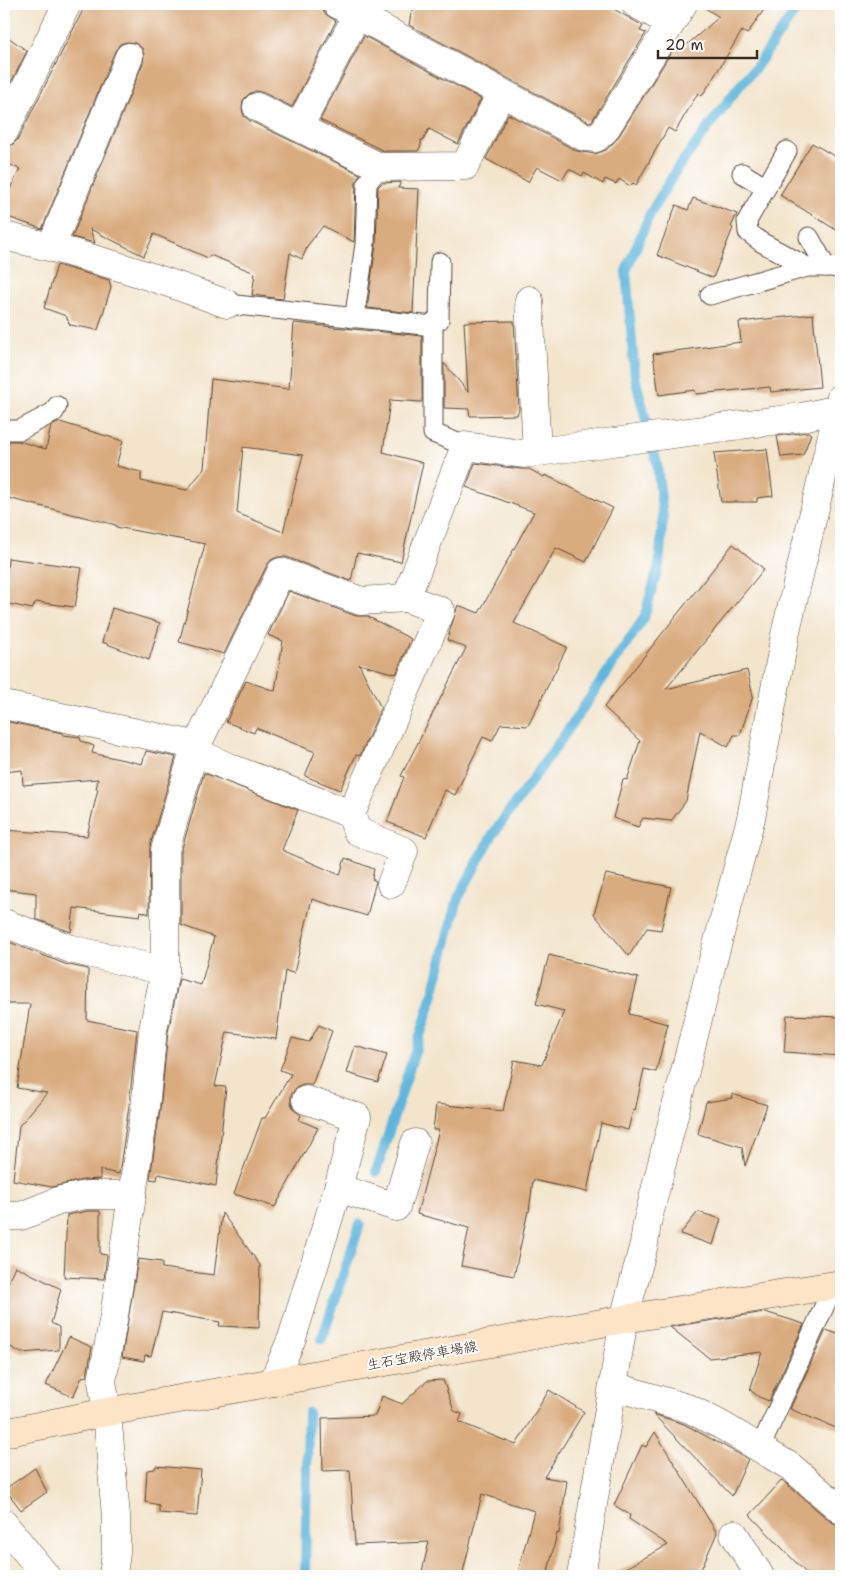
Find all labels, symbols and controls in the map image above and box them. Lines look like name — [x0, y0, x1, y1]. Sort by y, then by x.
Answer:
scale bar — [658, 28, 756, 60]
text: 20 m — [665, 35, 704, 55]
street label: 生石宝殿停車場線 — [365, 1336, 479, 1374]

